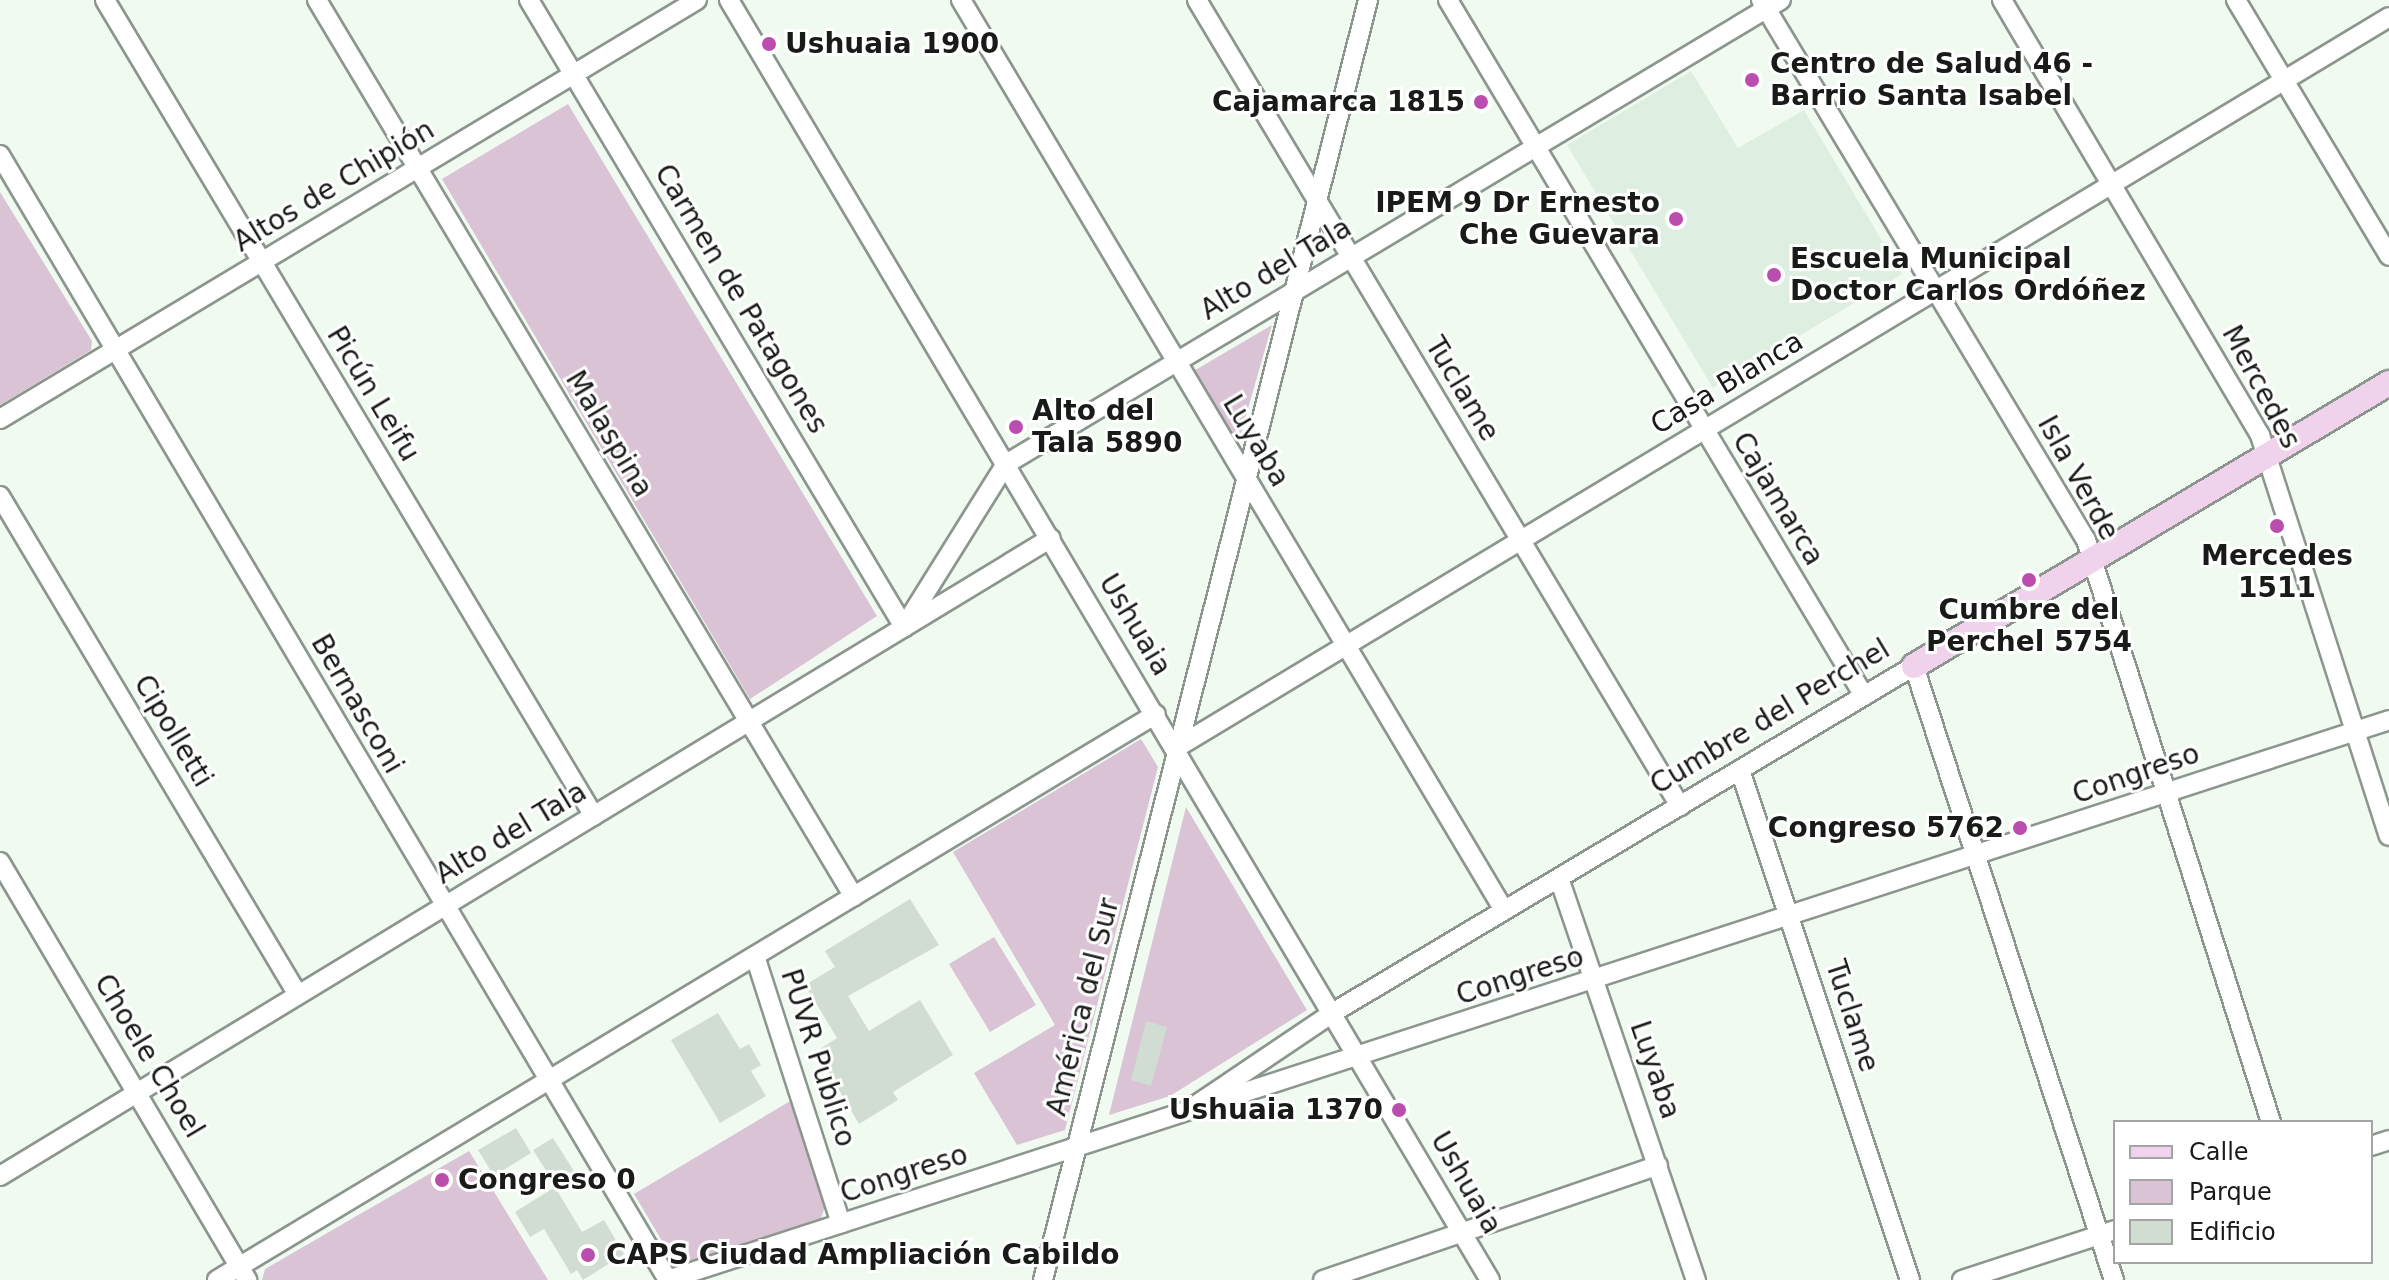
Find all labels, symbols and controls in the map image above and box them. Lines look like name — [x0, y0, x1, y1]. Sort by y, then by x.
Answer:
place label: Ushuaia 1900 — [785, 27, 999, 61]
marker: Ushuaia 1900 — [760, 35, 778, 53]
place label: Centro de Salud 46 - Barrio Santa Isabel — [1770, 47, 2093, 113]
marker: Centro de Salud 46 - Barrio Santa Isabel — [1741, 69, 1763, 91]
place label: Cajamarca 1815 — [1212, 85, 1465, 119]
marker: Cajamarca 1815 — [1472, 93, 1490, 111]
street label: Altos de Chipión — [228, 113, 440, 259]
street label: Carmen de Patagones — [647, 158, 835, 440]
place label: IPEM 9 Dr Ernesto Che Guevara — [1375, 186, 1660, 252]
marker: IPEM 9 Dr Ernesto Che Guevara — [1667, 210, 1685, 228]
street label: Alto del Tala — [1194, 211, 1358, 327]
place label: Escuela Municipal Doctor Carlos Ordóñez — [1790, 242, 2146, 308]
marker: Escuela Municipal Doctor Carlos Ordóñez — [1765, 266, 1783, 284]
street label: Picún Leifu — [320, 320, 426, 468]
street label: Mercedes — [2215, 320, 2307, 454]
street label: Casa Blanca — [1645, 324, 1809, 442]
street label: Tuclame — [1418, 331, 1506, 447]
street label: Malaspina — [558, 365, 660, 503]
street label: Luyaba — [1215, 389, 1297, 493]
place label: Alto del Tala 5890 — [1032, 394, 1183, 460]
street label: Isla Verde — [2030, 410, 2126, 546]
marker: Alto del Tala 5890 — [1007, 418, 1025, 436]
street label: Cajamarca — [1725, 426, 1831, 572]
marker: Mercedes 1511 — [2268, 517, 2286, 535]
place label: Mercedes 1511 — [2201, 539, 2353, 605]
street label: Ushuaia — [1092, 568, 1178, 682]
marker: Cumbre del Perchel 5754 — [2020, 571, 2038, 589]
place label: Cumbre del Perchel 5754 — [1926, 593, 2132, 659]
street label: Bernasconi — [304, 628, 410, 780]
street label: Cumbre del Perchel — [1644, 632, 1896, 802]
street label: Cipolletti — [126, 669, 220, 793]
street label: Congreso — [2068, 737, 2204, 811]
street label: Alto del Tala — [429, 775, 593, 891]
place label: Congreso 5762 — [1768, 811, 2004, 845]
marker: Congreso 5762 — [2011, 819, 2029, 837]
street label: América del Sur — [1040, 895, 1126, 1119]
street label: Congreso — [1452, 940, 1588, 1012]
street label: Tuclame — [1818, 956, 1886, 1076]
street label: PUVR Publico — [773, 965, 863, 1151]
street label: Choele Choel — [87, 968, 211, 1144]
street label: Luyaba — [1623, 1017, 1687, 1123]
place label: Ushuaia 1370 — [1169, 1093, 1383, 1127]
marker: Ushuaia 1370 — [1390, 1101, 1408, 1119]
legend — [2113, 1120, 2373, 1264]
street label: Ushuaia — [1423, 1126, 1509, 1240]
street label: Congreso — [836, 1138, 972, 1210]
text: Calle — [2189, 1138, 2249, 1166]
place label: Congreso 0 — [458, 1163, 636, 1197]
marker: Congreso 0 — [433, 1171, 451, 1189]
text: Parque — [2189, 1178, 2272, 1206]
text: Edificio — [2189, 1218, 2276, 1246]
place label: CAPS Ciudad Ampliación Cabildo — [606, 1238, 1120, 1272]
marker: CAPS Ciudad Ampliación Cabildo — [577, 1244, 599, 1266]

